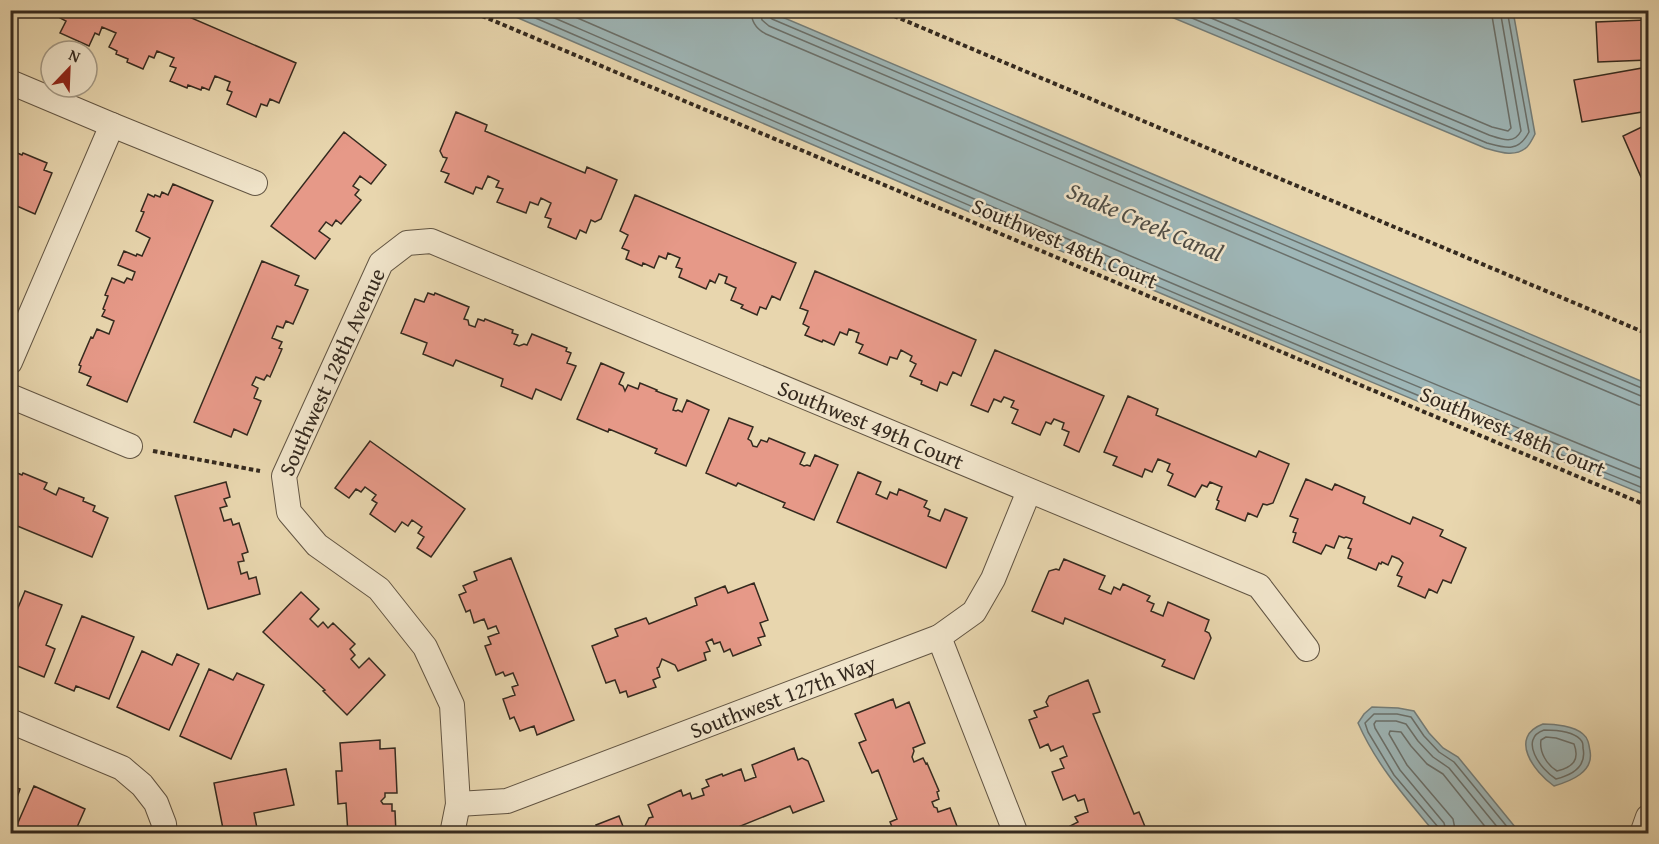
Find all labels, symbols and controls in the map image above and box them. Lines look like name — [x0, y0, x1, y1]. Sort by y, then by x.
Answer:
north arrow — [39, 39, 99, 99]
text: N — [65, 42, 85, 68]
water label: Snake Creek Canal — [1062, 173, 1229, 270]
street label: Southwest 48th Court — [967, 189, 1163, 297]
street label: Southwest 128th Avenue — [270, 263, 393, 481]
street label: Southwest 49th Court — [773, 371, 969, 477]
street label: Southwest 48th Court — [1415, 377, 1611, 485]
street label: Southwest 127th Way — [685, 646, 880, 746]

